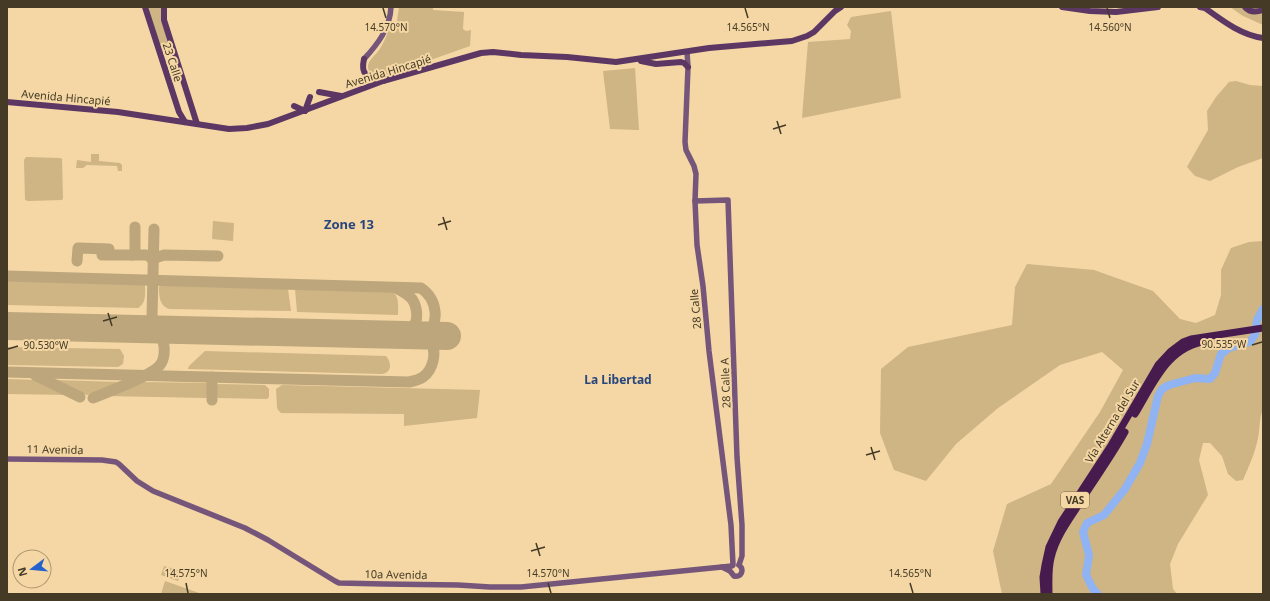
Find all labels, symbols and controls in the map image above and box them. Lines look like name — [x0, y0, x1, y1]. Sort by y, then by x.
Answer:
text: 14.570°N — [364, 20, 408, 34]
text: 14.565°N — [726, 20, 770, 34]
text: 14.560°N — [1088, 20, 1132, 34]
street label: 23 Calle — [160, 40, 186, 84]
street label: Avenida Hincapié — [343, 51, 433, 91]
street label: Avenida Hincapié — [21, 86, 111, 108]
district label: Zone 13 — [324, 215, 374, 233]
street label: 28 Calle — [686, 288, 704, 330]
text: 90.535°W — [1202, 337, 1247, 351]
text: 90.530°W — [24, 338, 69, 352]
street label: 28 Calle A — [717, 357, 733, 408]
district label: La Libertad — [584, 371, 652, 388]
street label: Vía Alterna del Sur — [1081, 376, 1143, 466]
street label: 11 Avenida — [26, 441, 84, 457]
road number: VAS — [1061, 492, 1089, 508]
north arrow — [12, 549, 52, 589]
text: N — [13, 566, 30, 578]
text: 14.575°N — [164, 566, 208, 580]
street label: 10a Avenida — [364, 566, 428, 582]
text: 14.570°N — [526, 566, 570, 580]
text: 14.565°N — [888, 566, 932, 580]

